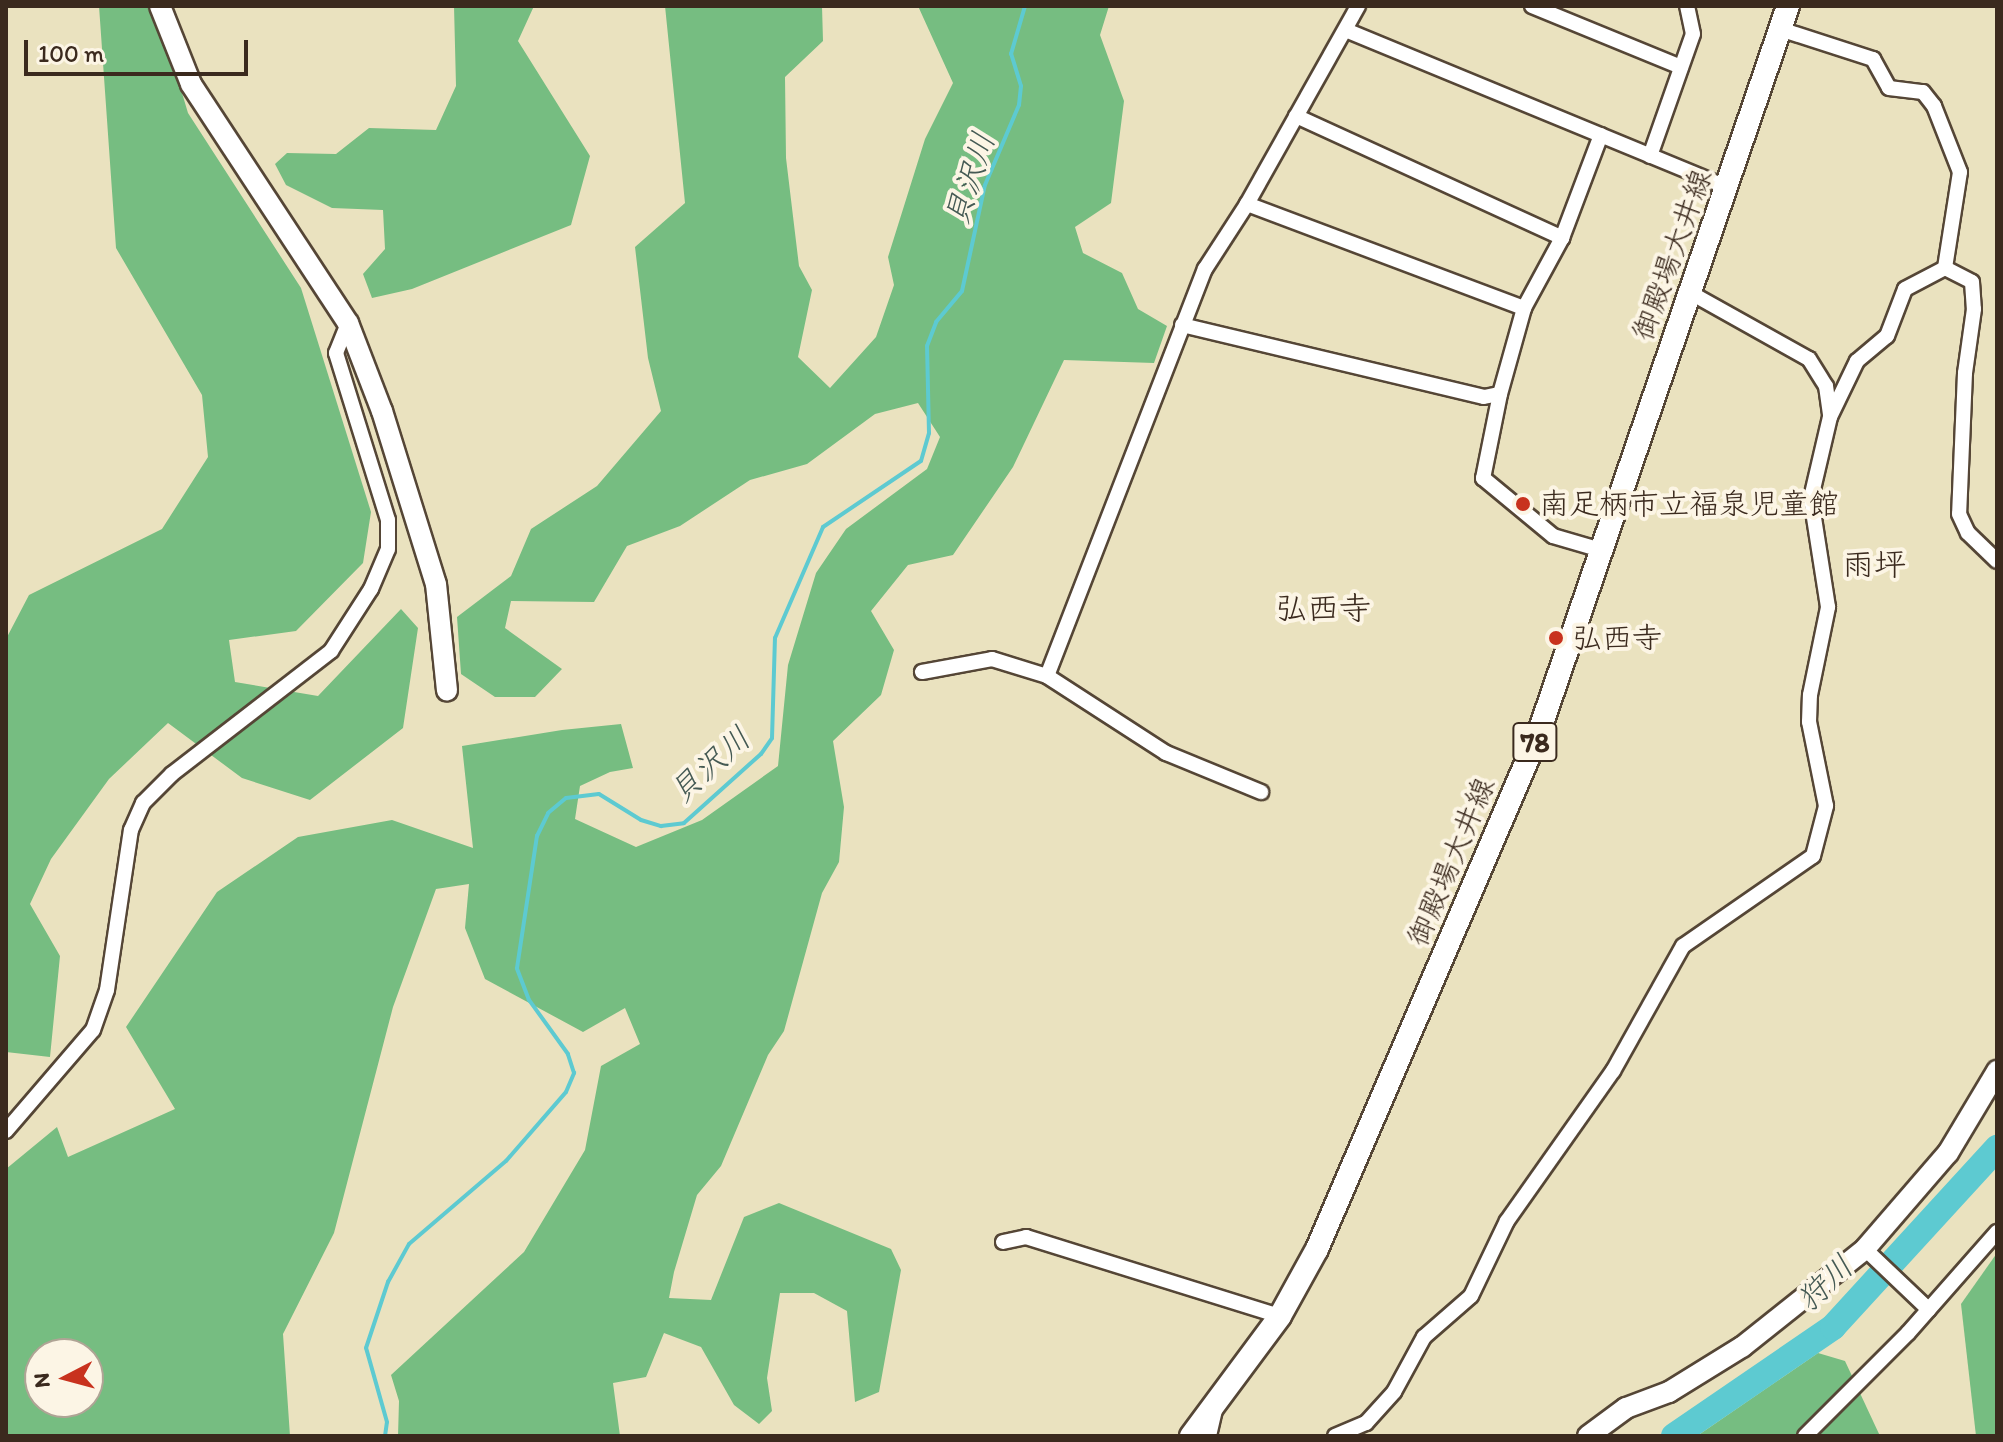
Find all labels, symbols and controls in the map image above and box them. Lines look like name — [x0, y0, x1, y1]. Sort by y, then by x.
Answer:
scale bar — [28, 24, 252, 74]
text: 100 m — [38, 39, 104, 68]
water label: 貝沢川 — [937, 127, 1003, 231]
street label: 御殿場大井線 — [1624, 164, 1720, 346]
place label: 南足柄市立福泉児童館 — [1539, 486, 1839, 522]
marker: 南足柄市立福泉児童館 — [1514, 495, 1532, 513]
district label: 雨坪 — [1842, 545, 1906, 583]
district label: 弘西寺 — [1275, 589, 1371, 627]
place label: 弘西寺 — [1572, 620, 1662, 656]
marker: 弘西寺 — [1547, 629, 1565, 647]
road number: 78 — [1511, 718, 1559, 766]
water label: 貝沢川 — [661, 719, 759, 811]
street label: 御殿場大井線 — [1399, 772, 1503, 952]
water label: 狩川 — [1789, 1247, 1861, 1319]
north arrow — [24, 1338, 104, 1418]
text: N — [27, 1372, 56, 1389]

